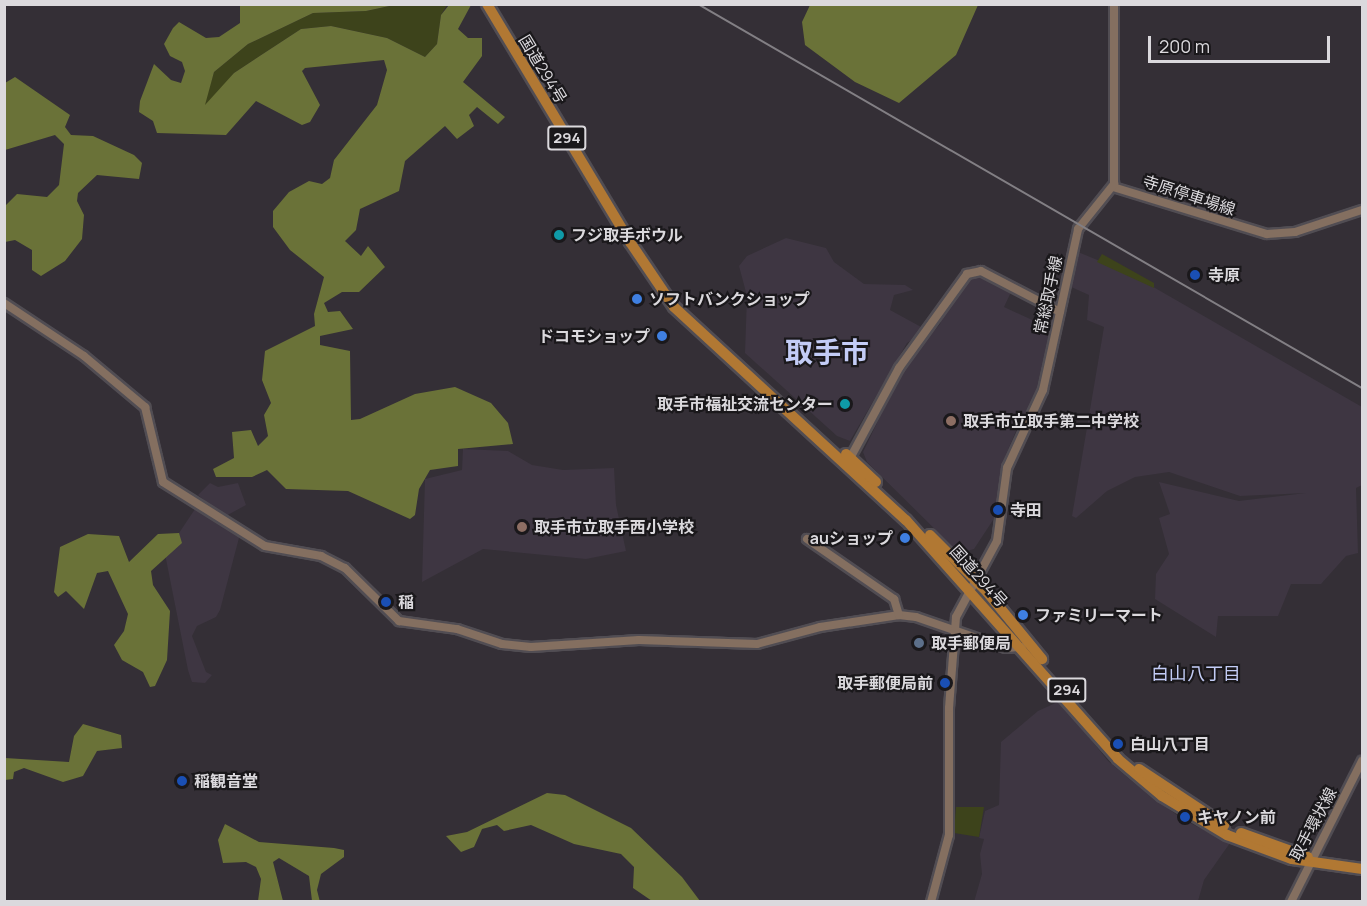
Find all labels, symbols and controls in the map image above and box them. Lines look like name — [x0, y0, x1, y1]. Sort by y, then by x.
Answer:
scale bar — [1151, 24, 1332, 62]
street label: 国道294号 — [515, 31, 571, 107]
text: 200 m — [1159, 34, 1210, 58]
road number: 294 — [546, 126, 588, 150]
street label: 寺原停車場線 — [1140, 171, 1238, 219]
place label: フジ取手ボウル — [571, 225, 683, 245]
marker: フジ取手ボウル — [552, 228, 566, 242]
street label: 常総取手線 — [1030, 254, 1066, 336]
place label: 寺原 — [1208, 265, 1240, 285]
marker: 寺原 — [1186, 266, 1204, 284]
place label: ソフトバンクショップ — [649, 289, 809, 309]
marker: ソフトバンクショップ — [630, 292, 644, 306]
place label: ドコモショップ — [538, 326, 650, 346]
marker: ドコモショップ — [655, 329, 669, 343]
district label: 取手市 — [785, 334, 869, 368]
place label: 取手市福祉交流センター — [657, 394, 833, 414]
marker: 取手市福祉交流センター — [838, 397, 852, 411]
place label: 取手市立取手第二中学校 — [963, 411, 1139, 431]
marker: 取手市立取手第二中学校 — [944, 414, 958, 428]
place label: 寺田 — [1010, 500, 1042, 520]
marker: 寺田 — [991, 503, 1005, 517]
place label: 取手市立取手西小学校 — [534, 517, 694, 537]
marker: 取手市立取手西小学校 — [515, 520, 529, 534]
place label: auショップ — [810, 528, 893, 548]
marker: auショップ — [898, 531, 912, 545]
street label: 国道294号 — [946, 541, 1012, 611]
place label: 稲 — [398, 592, 414, 612]
marker: 稲 — [379, 595, 393, 609]
place label: ファミリーマート — [1035, 605, 1163, 625]
marker: ファミリーマート — [1016, 608, 1030, 622]
place label: 取手郵便局 — [931, 633, 1011, 653]
marker: 取手郵便局 — [912, 636, 926, 650]
district label: 白山八丁目 — [1151, 662, 1241, 684]
place label: 取手郵便局前 — [837, 673, 933, 693]
marker: 取手郵便局前 — [938, 676, 952, 690]
road number: 294 — [1046, 678, 1088, 702]
place label: 白山八丁目 — [1130, 734, 1210, 754]
marker: 白山八丁目 — [1111, 737, 1125, 751]
place label: 稲観音堂 — [194, 771, 258, 791]
marker: 稲観音堂 — [175, 774, 189, 788]
street label: 取手環状線 — [1286, 784, 1340, 864]
place label: キヤノン前 — [1197, 807, 1277, 827]
marker: キヤノン前 — [1178, 810, 1192, 824]

